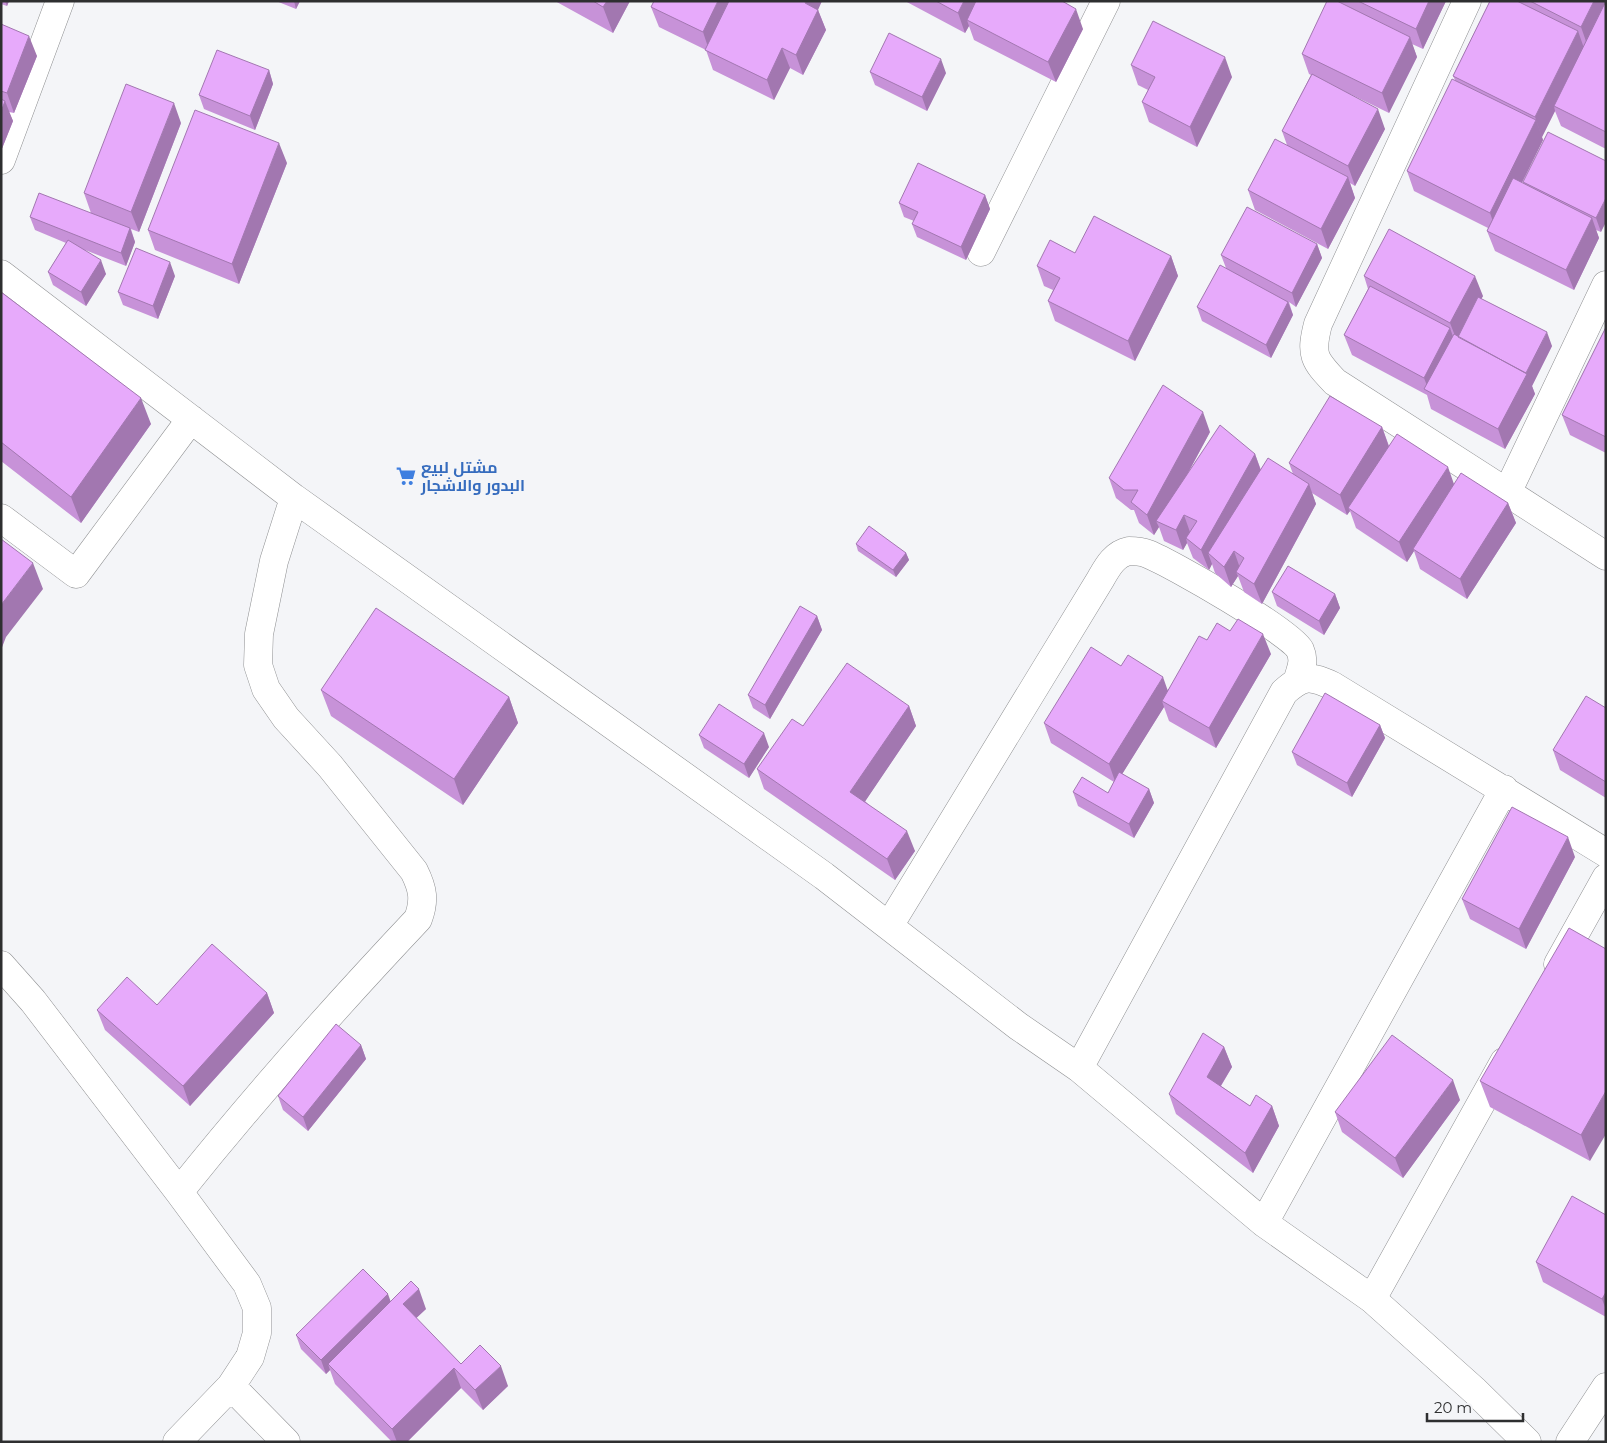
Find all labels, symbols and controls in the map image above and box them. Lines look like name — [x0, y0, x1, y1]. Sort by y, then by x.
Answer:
place label: مشتل لبيع البدور والاشجار — [420, 458, 525, 495]
supermarket icon: مشتل لبيع البدور والاشجار — [395, 465, 417, 487]
scale bar — [1427, 1390, 1523, 1422]
text: 20 m — [1434, 1398, 1472, 1417]

